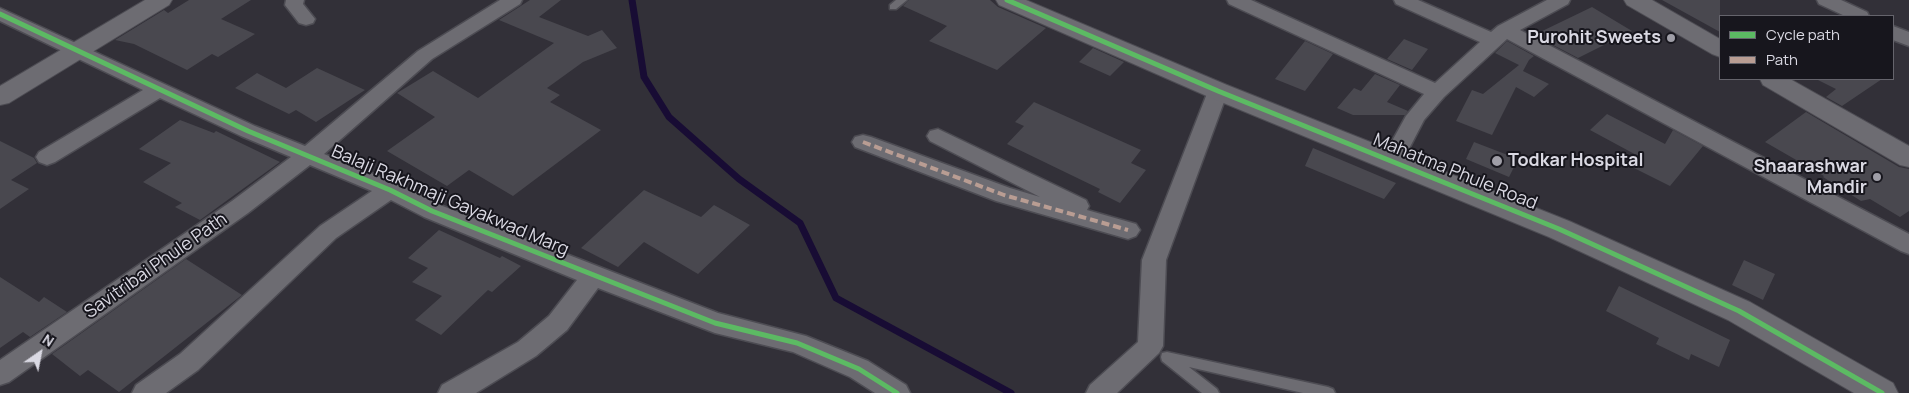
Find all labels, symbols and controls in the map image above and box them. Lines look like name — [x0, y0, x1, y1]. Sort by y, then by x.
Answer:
legend — [1719, 15, 1894, 80]
text: Cycle path — [1766, 24, 1840, 45]
place label: Purohit Sweets — [1527, 27, 1661, 49]
marker: Purohit Sweets — [1665, 32, 1677, 44]
text: Path — [1766, 49, 1798, 70]
street label: Mahatma Phule Road — [1370, 129, 1540, 215]
street label: Balaji Rakhmaji Gayakwad Marg — [328, 141, 572, 261]
place label: Todkar Hospital — [1508, 150, 1644, 172]
marker: Todkar Hospital — [1490, 154, 1504, 168]
place label: Shaarashwar Mandir — [1753, 156, 1867, 198]
marker: Shaarashwar Mandir — [1871, 171, 1883, 183]
street label: Savitribai Phule Path — [80, 209, 232, 323]
north arrow — [15, 328, 65, 378]
text: N — [39, 329, 58, 351]

